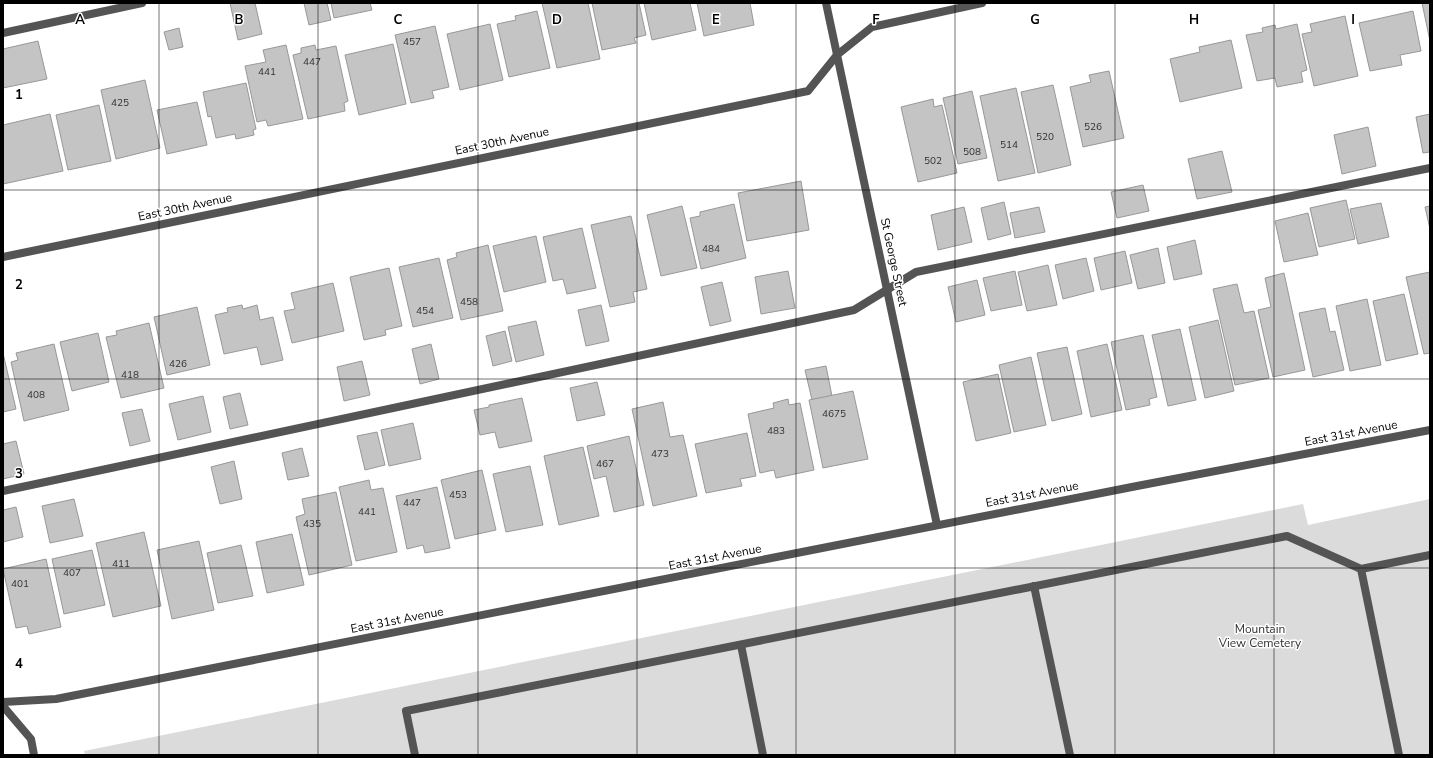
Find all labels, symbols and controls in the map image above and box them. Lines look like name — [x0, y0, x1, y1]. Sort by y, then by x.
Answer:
text: A — [75, 11, 85, 29]
text: B — [235, 11, 244, 29]
text: C — [394, 11, 403, 29]
text: D — [552, 11, 562, 29]
text: E — [712, 11, 720, 29]
text: F — [872, 11, 880, 29]
text: G — [1030, 11, 1040, 29]
text: H — [1189, 11, 1199, 29]
text: I — [1351, 11, 1355, 29]
house number: 457 — [403, 35, 421, 49]
house number: 447 — [303, 55, 321, 69]
house number: 441 — [258, 65, 276, 79]
text: 1 — [15, 86, 23, 104]
house number: 425 — [111, 96, 129, 110]
house number: 526 — [1084, 120, 1102, 134]
street label: East 30th Avenue — [454, 123, 550, 159]
house number: 520 — [1036, 130, 1054, 144]
house number: 514 — [1000, 138, 1018, 152]
house number: 508 — [963, 145, 981, 159]
house number: 502 — [924, 154, 942, 168]
street label: East 30th Avenue — [137, 189, 233, 225]
street label: St George Street — [877, 216, 911, 308]
house number: 484 — [702, 242, 720, 256]
text: 2 — [15, 276, 23, 294]
house number: 458 — [460, 295, 478, 309]
house number: 454 — [416, 304, 434, 318]
house number: 426 — [169, 357, 187, 371]
house number: 418 — [121, 368, 139, 382]
house number: 408 — [27, 388, 45, 402]
house number: 4675 — [822, 407, 846, 421]
street label: East 31st Avenue — [1303, 416, 1399, 450]
house number: 483 — [767, 424, 785, 438]
house number: 473 — [651, 447, 669, 461]
house number: 467 — [596, 457, 614, 471]
text: 3 — [15, 465, 23, 483]
street label: East 31st Avenue — [984, 477, 1080, 511]
house number: 453 — [449, 488, 467, 502]
house number: 447 — [403, 496, 421, 510]
house number: 441 — [358, 505, 376, 519]
house number: 435 — [303, 517, 321, 531]
street label: East 31st Avenue — [667, 540, 763, 574]
house number: 411 — [112, 557, 130, 571]
house number: 407 — [63, 566, 81, 580]
house number: 401 — [11, 577, 29, 591]
street label: East 31st Avenue — [349, 603, 445, 637]
park label: Mountain View Cemetery — [1218, 621, 1302, 651]
text: 4 — [15, 655, 23, 673]

